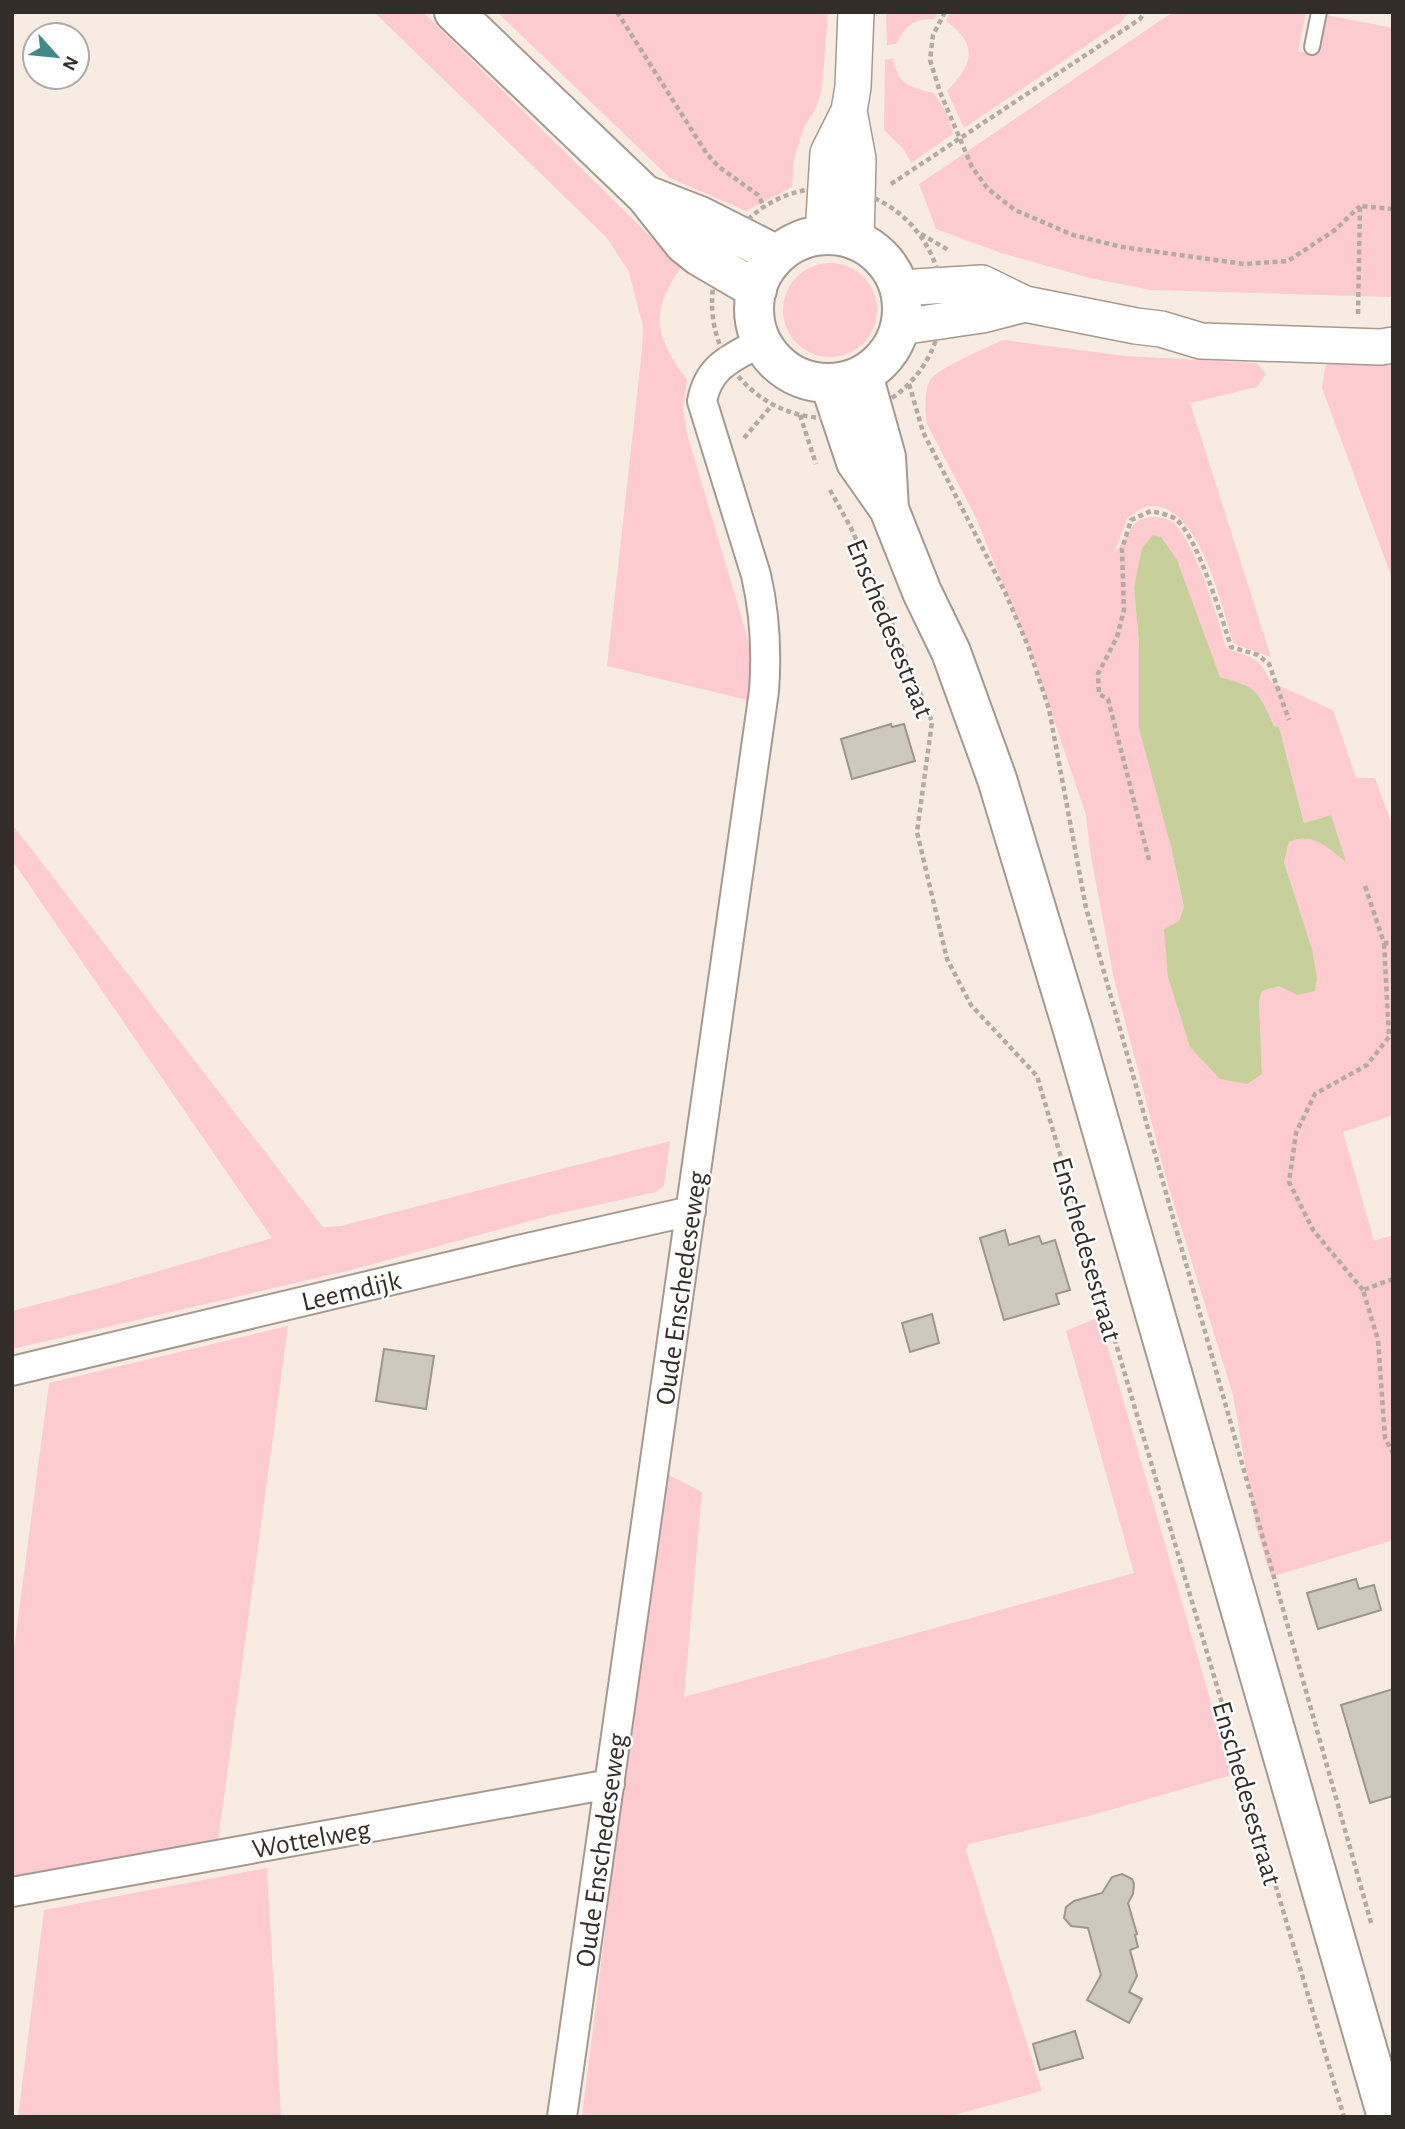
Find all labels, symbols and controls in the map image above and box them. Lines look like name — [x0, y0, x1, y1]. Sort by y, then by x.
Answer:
north arrow — [21, 21, 91, 91]
text: N — [58, 53, 81, 73]
street label: Enschedesestraat — [841, 536, 938, 722]
street label: Enschedesestraat — [1046, 1154, 1126, 1345]
street label: Oude Enschedeseweg — [652, 1169, 712, 1407]
street label: Leemdijk — [299, 1267, 404, 1317]
street label: Enschedesestraat — [1206, 1698, 1286, 1889]
street label: Oude Enschedeseweg — [572, 1731, 632, 1969]
street label: Wottelweg — [250, 1816, 373, 1864]

